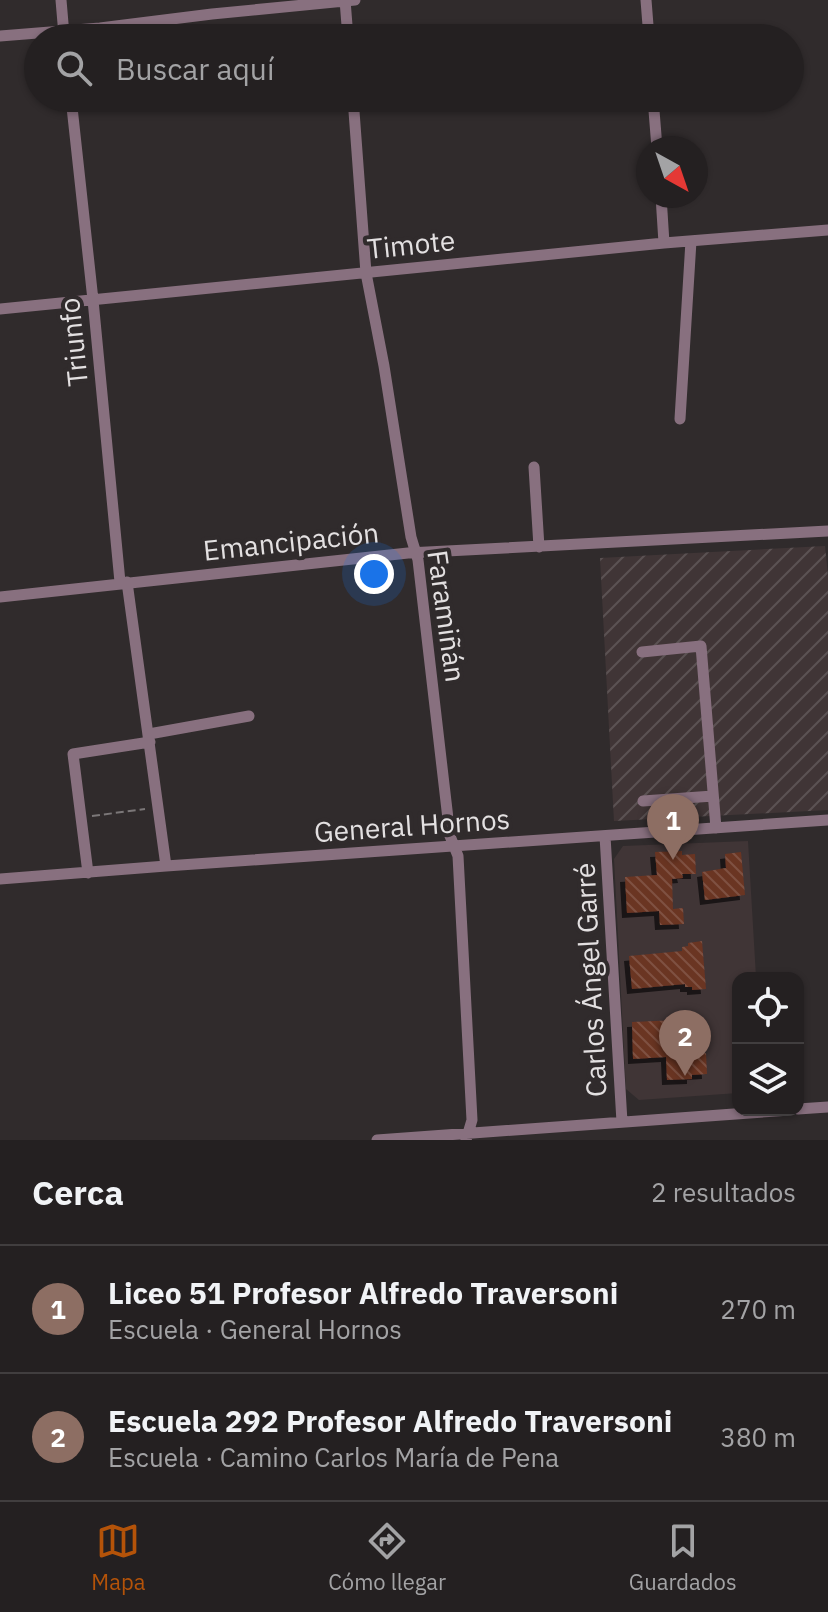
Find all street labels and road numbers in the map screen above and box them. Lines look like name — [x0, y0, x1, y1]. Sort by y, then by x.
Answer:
street label: Timote — [365, 221, 457, 267]
street label: Triunfo — [50, 296, 96, 388]
street label: Emancipación — [201, 513, 381, 569]
street label: Faramiñán — [419, 548, 475, 684]
street label: General Hornos — [313, 800, 511, 850]
street label: Carlos Ángel Garré — [565, 862, 615, 1098]

